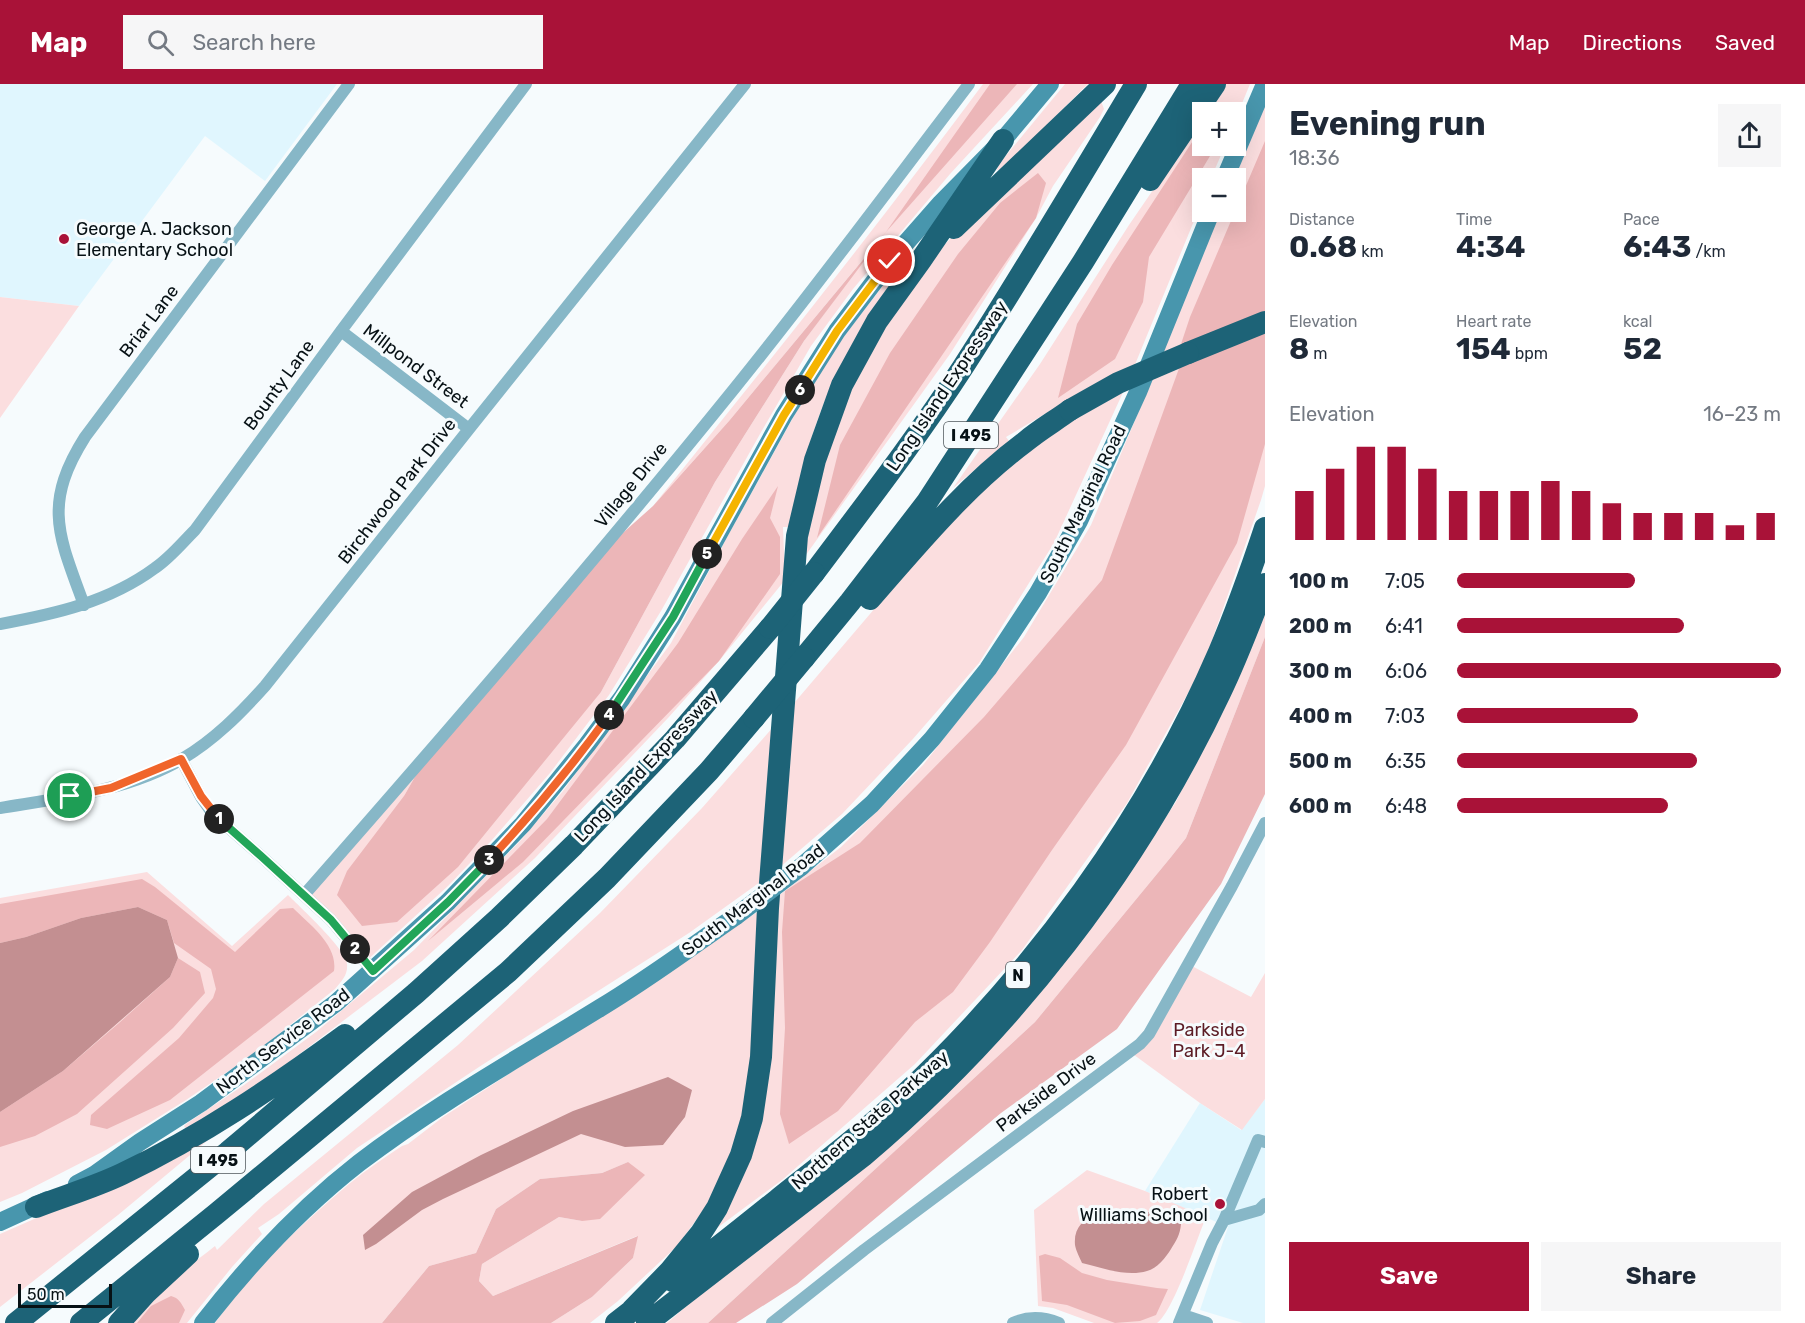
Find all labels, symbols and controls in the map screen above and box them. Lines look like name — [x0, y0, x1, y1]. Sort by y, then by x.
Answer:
search box — [123, 15, 543, 69]
text: Map — [30, 26, 87, 59]
icon: search — [144, 26, 177, 59]
text: Search here — [192, 29, 316, 56]
text: Map — [1509, 30, 1550, 55]
text: Directions — [1583, 30, 1682, 55]
text: Saved — [1715, 30, 1775, 55]
map controls — [1192, 102, 1246, 222]
button: + — [1192, 102, 1246, 156]
text: Evening run — [1289, 104, 1486, 143]
button: share — [1718, 104, 1781, 167]
text: 18:36 — [1289, 146, 1339, 170]
button: − — [1192, 168, 1246, 222]
text: Distance — [1289, 210, 1355, 229]
text: Time — [1456, 210, 1492, 229]
text: Pace — [1623, 210, 1660, 229]
place label: George A. Jackson Elementary School — [76, 218, 233, 261]
text: 0.68 — [1289, 229, 1357, 265]
text: 4:34 — [1456, 229, 1526, 265]
text: 6:43 — [1623, 229, 1692, 265]
marker: George A. Jackson Elementary School — [57, 232, 71, 246]
pin — [864, 235, 915, 286]
text: km — [1357, 242, 1384, 261]
text: /km — [1692, 242, 1726, 261]
icon: check — [873, 244, 906, 277]
street label: Briar Lane — [115, 280, 183, 362]
street label: Long Island Expressway — [882, 297, 1012, 475]
text: Elevation — [1289, 312, 1358, 331]
text: Heart rate — [1456, 312, 1531, 331]
text: kcal — [1623, 312, 1652, 331]
street label: Millpond Street — [359, 319, 473, 413]
text: 8 — [1289, 331, 1309, 367]
text: 154 — [1456, 331, 1511, 367]
text: 52 — [1623, 331, 1662, 367]
street label: Bounty Lane — [239, 336, 319, 434]
text: m — [1309, 344, 1327, 363]
text: bpm — [1511, 344, 1548, 363]
pin: 6 — [785, 375, 815, 405]
text: 6 — [795, 380, 805, 399]
text: Elevation — [1289, 402, 1375, 426]
text: 16–23 m — [1703, 402, 1781, 426]
street label: Birchwood Park Drive — [333, 414, 461, 568]
street label: South Marginal Road — [1035, 421, 1131, 587]
road number: I 495 — [944, 422, 998, 448]
street label: Village Drive — [590, 438, 672, 532]
pin: 5 — [692, 539, 722, 569]
text: 5 — [702, 544, 712, 563]
text: 100 m — [1289, 569, 1349, 593]
text: 7:05 — [1385, 569, 1425, 593]
text: 200 m — [1289, 614, 1352, 638]
text: 6:41 — [1385, 614, 1423, 638]
text: 300 m — [1289, 659, 1352, 683]
text: 6:06 — [1385, 659, 1427, 683]
street label: Long Island Expressway — [569, 685, 723, 847]
pin: 4 — [594, 700, 624, 730]
text: 400 m — [1289, 704, 1352, 728]
text: 7:03 — [1385, 704, 1425, 728]
text: 4 — [604, 705, 614, 724]
text: 500 m — [1289, 749, 1352, 773]
text: 6:35 — [1385, 749, 1426, 773]
pin — [44, 770, 95, 821]
icon: arrive — [53, 779, 86, 812]
text: 600 m — [1289, 794, 1352, 818]
text: 6:48 — [1385, 794, 1427, 818]
pin: 1 — [204, 804, 234, 834]
text: 1 — [215, 809, 223, 828]
street label: South Marginal Road — [677, 839, 829, 961]
pin: 3 — [474, 845, 504, 875]
text: 3 — [484, 850, 494, 869]
pin: 2 — [340, 934, 370, 964]
text: 2 — [350, 939, 360, 958]
road number: N — [1006, 962, 1030, 988]
street label: North Service Road — [212, 984, 354, 1098]
park label: Parkside Park J-4 — [1173, 1019, 1245, 1062]
street label: Northern State Parkway — [787, 1046, 953, 1194]
street label: Parkside Drive — [992, 1047, 1100, 1137]
road number: I 495 — [191, 1147, 245, 1173]
place label: Robert Williams School — [1079, 1183, 1208, 1226]
marker: Robert Williams School — [1213, 1197, 1227, 1211]
button: Save — [1289, 1242, 1529, 1311]
button: Share — [1541, 1242, 1781, 1311]
scale bar — [18, 1281, 112, 1308]
text: 50 m — [27, 1285, 65, 1304]

